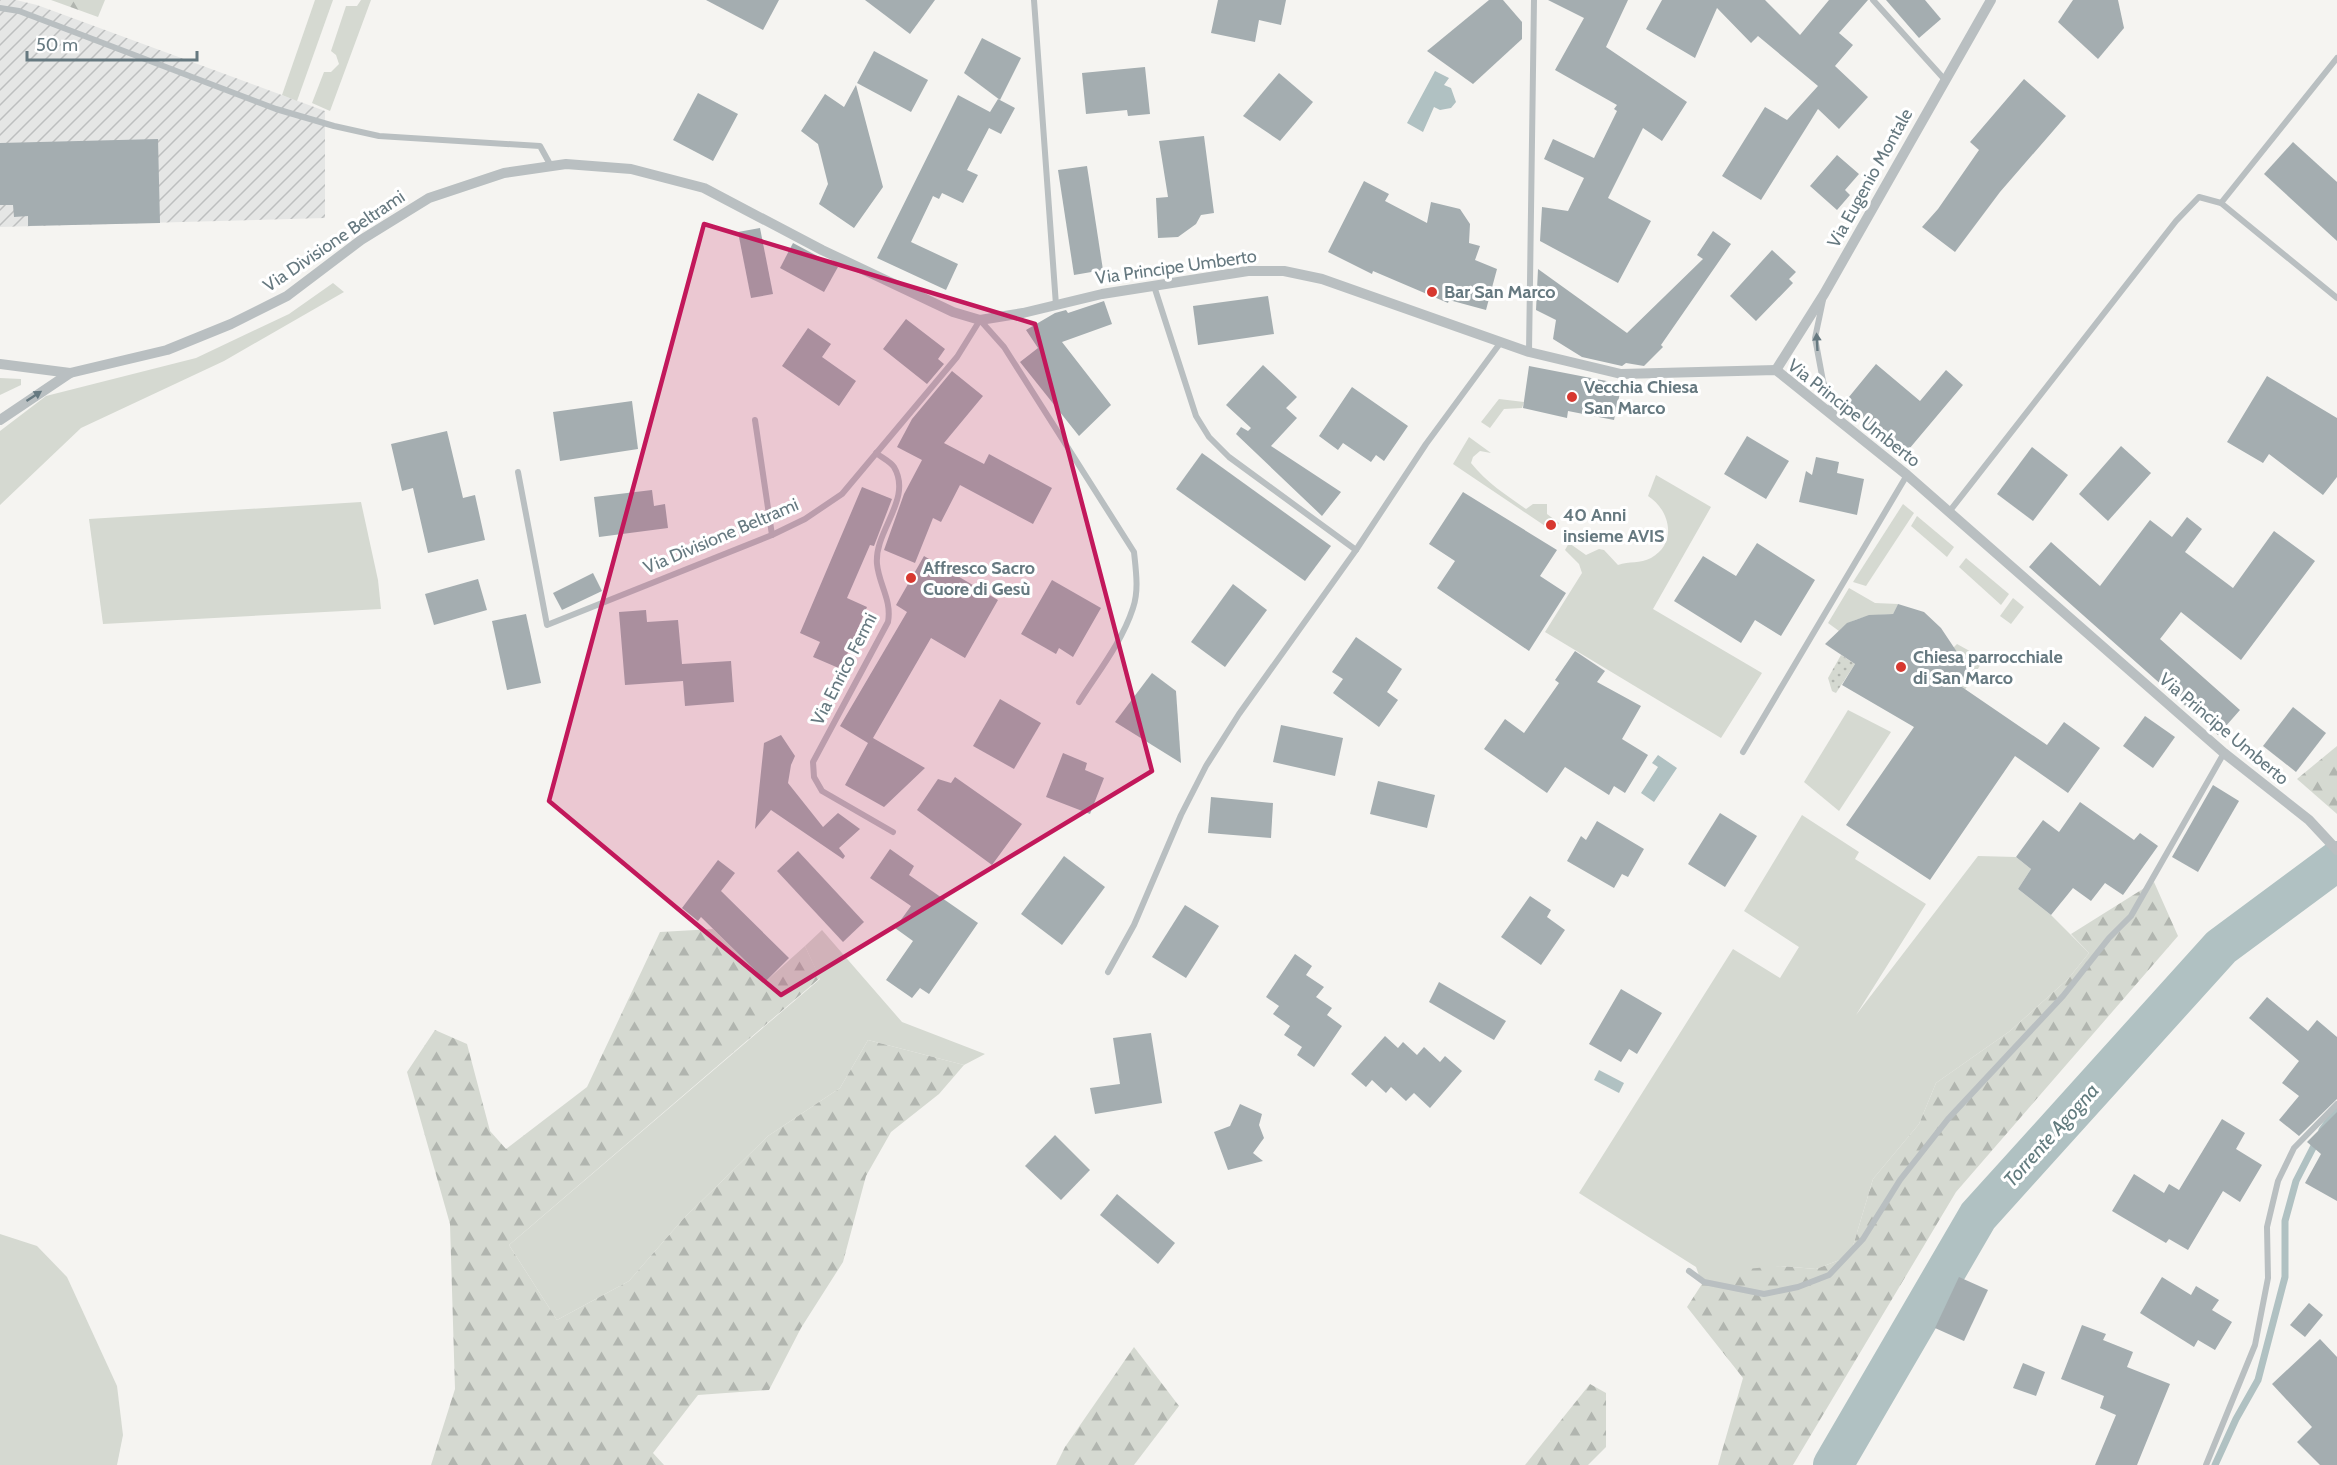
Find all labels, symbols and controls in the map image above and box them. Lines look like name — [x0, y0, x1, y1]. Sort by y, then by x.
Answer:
scale bar — [27, 24, 196, 62]
text: 50 m — [36, 34, 78, 56]
street label: Via Eugenio Montale — [1823, 105, 1917, 251]
street label: Via Divisione Beltrami — [259, 185, 409, 297]
street label: Via Principe Umberto — [1094, 245, 1258, 289]
place label: Bar San Marco — [1444, 281, 1556, 303]
marker: Bar San Marco — [1425, 285, 1439, 299]
one-way arrow — [1812, 333, 1821, 352]
street label: Via Principe Umberto — [1783, 354, 1925, 472]
place label: Vecchia Chiesa San Marco — [1584, 376, 1698, 419]
one-way arrow — [26, 390, 42, 401]
marker: Vecchia Chiesa San Marco — [1565, 390, 1579, 404]
street label: Via Divisione Beltrami — [640, 493, 802, 579]
place label: 40 Anni insieme AVIS — [1563, 504, 1665, 547]
marker: 40 Anni insieme AVIS — [1544, 518, 1558, 532]
place label: Affresco Sacro Cuore di Gesù — [923, 557, 1035, 600]
marker: Affresco Sacro Cuore di Gesù — [904, 571, 918, 585]
street label: Via Enrico Fermi — [806, 609, 882, 729]
place label: Chiesa parrocchiale di San Marco — [1913, 646, 2063, 689]
marker: Chiesa parrocchiale di San Marco — [1894, 660, 1908, 674]
street label: Via Principe Umberto — [2155, 668, 2293, 790]
water label: Torrente Agogna — [1998, 1078, 2104, 1192]

